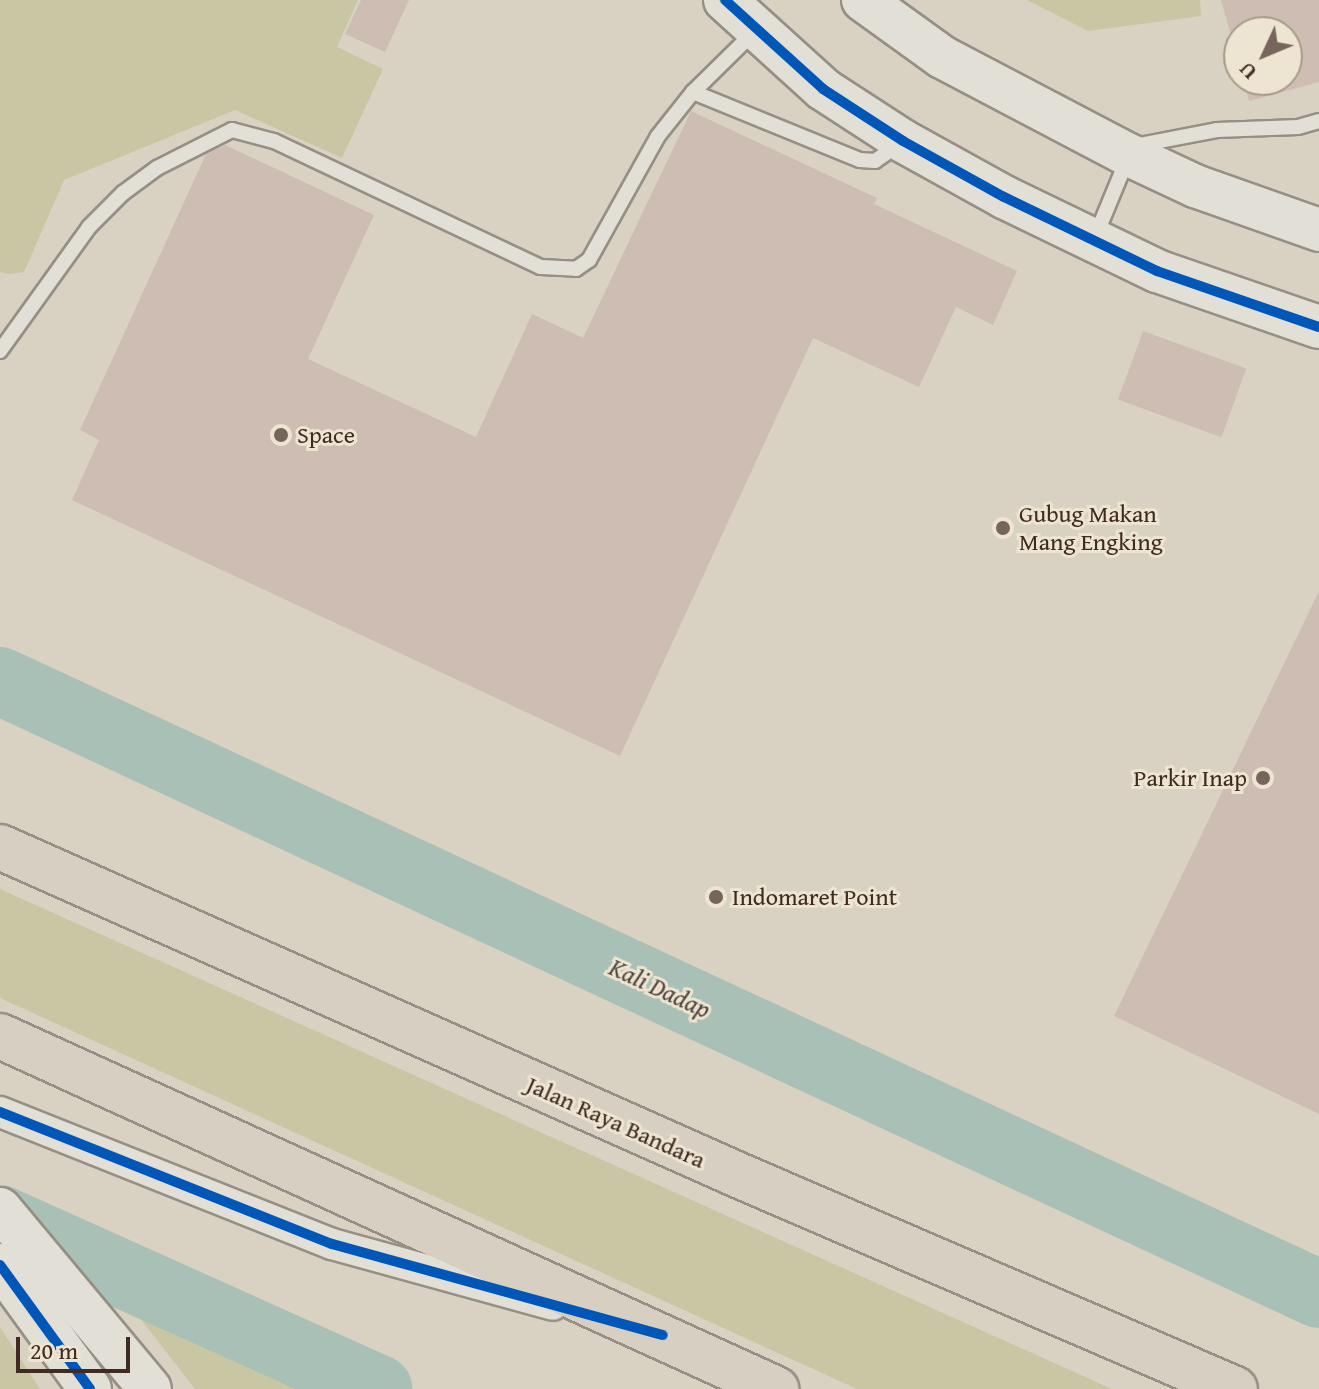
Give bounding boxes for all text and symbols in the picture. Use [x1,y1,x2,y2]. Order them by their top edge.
north arrow [1223,16,1303,96]
text: U [1231,55,1264,88]
place label: Space [297,421,355,449]
marker: Space [272,426,290,444]
place label: Gubug Makan Mang Engking [1019,500,1163,556]
marker: Gubug Makan Mang Engking [994,519,1012,537]
place label: Parkir Inap [1134,764,1247,792]
marker: Parkir Inap [1254,769,1272,787]
place label: Indomaret Point [732,883,897,911]
marker: Indomaret Point [707,888,725,906]
water label: Kali Dadap [604,951,716,1025]
street label: Jalan Raya Bandara [522,1070,710,1174]
scale bar [20,1321,134,1371]
text: 20 m [30,1333,78,1368]

